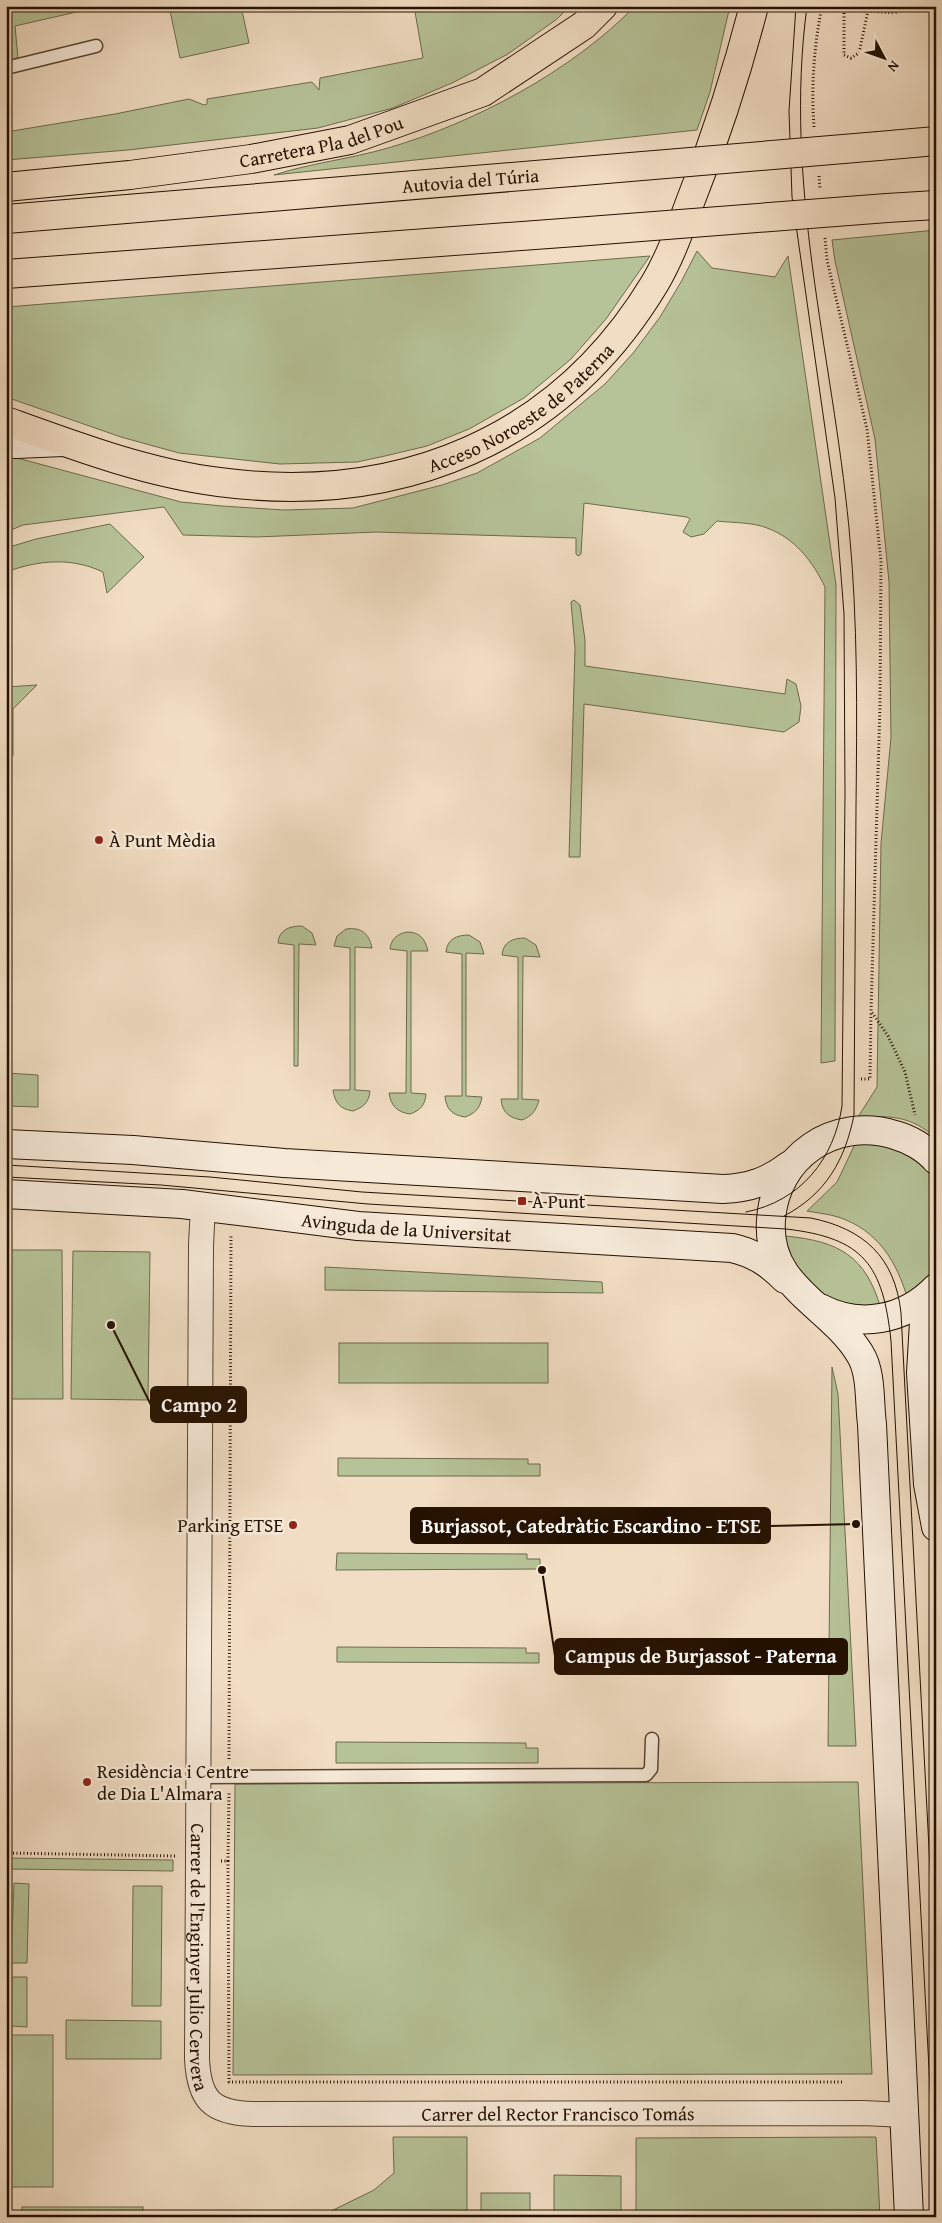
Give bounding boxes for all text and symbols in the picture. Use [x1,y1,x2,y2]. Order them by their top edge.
north arrow [860,32,910,82]
text: N [883,56,904,77]
street label: Carretera Pla del Pou [238,108,408,174]
street label: Autovia del Túria [401,161,540,200]
street label: Acceso Noroeste de Paterna [424,337,620,479]
place label: À Punt Mèdia [109,826,216,854]
marker: À Punt Mèdia [93,834,105,846]
place label: À Punt [532,1187,586,1215]
marker: À Punt [516,1195,528,1207]
street label: Avinguda de la Universitat [300,1205,512,1249]
callout: Campo 2 [151,1387,246,1422]
text: Campo 2 [161,1390,237,1419]
callout: Burjassot, Catedràtic Escardino - ETSE [411,1508,770,1543]
place label: Parking ETSE [178,1511,283,1539]
text: Burjassot, Catedràtic Escardino - ETSE [421,1511,761,1540]
marker: Parking ETSE [287,1519,299,1531]
callout: Campus de Burjassot - Paterna [555,1639,847,1674]
text: Campus de Burjassot - Paterna [565,1641,837,1670]
place label: Residència i Centre de Dia L'Almara [97,1757,249,1807]
marker: Residència i Centre de Dia L'Almara [81,1776,93,1788]
street label: Carrer de l'Enginyer Julio Cervera [183,1823,216,2095]
street label: Carrer del Rector Francisco Tomás [422,2099,695,2128]

